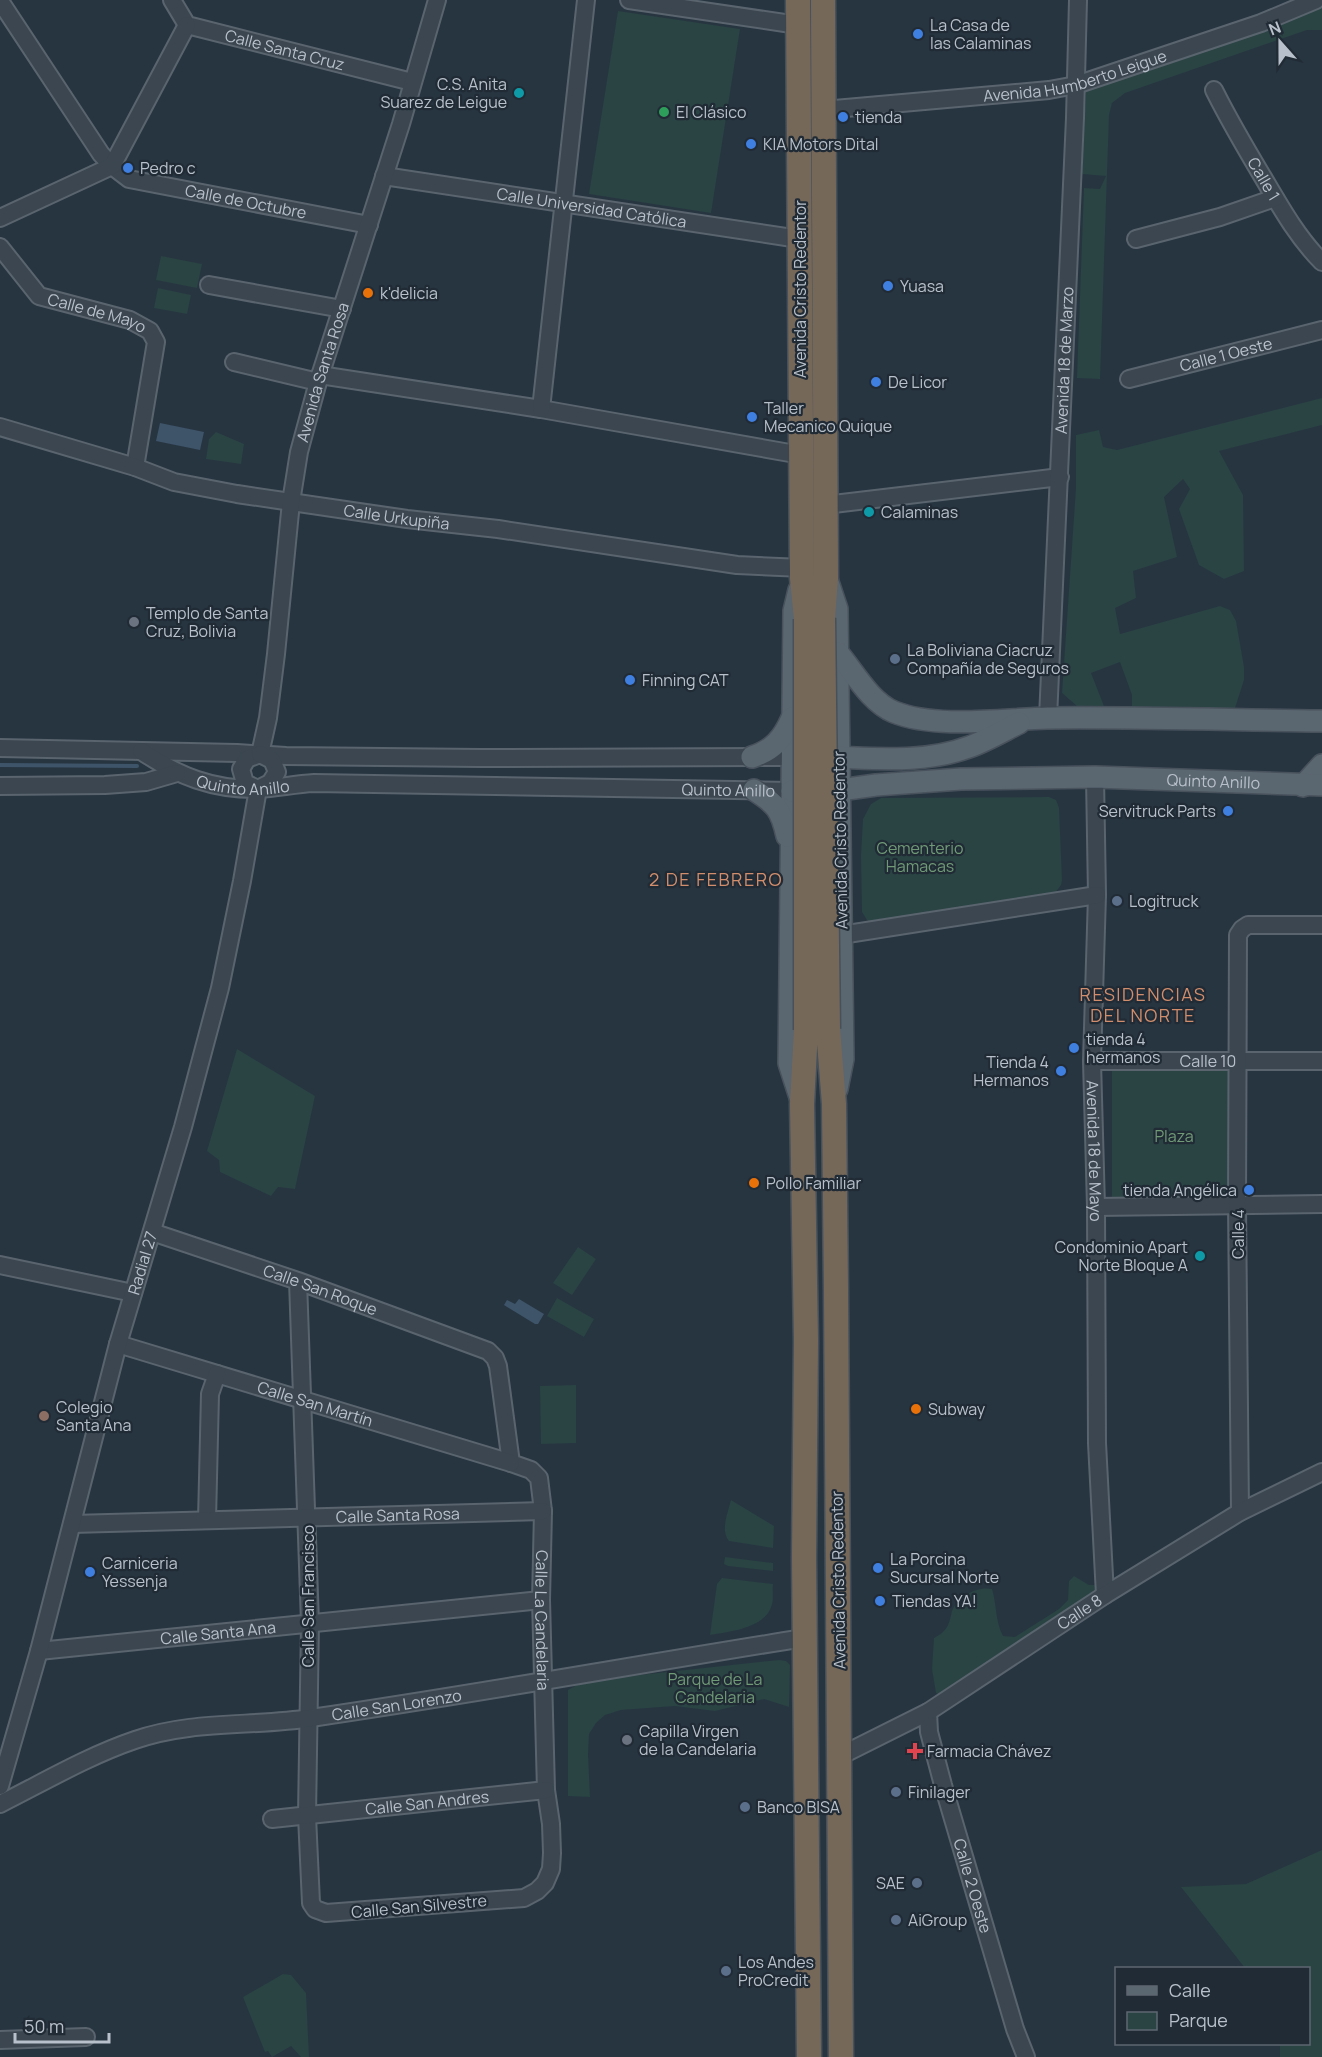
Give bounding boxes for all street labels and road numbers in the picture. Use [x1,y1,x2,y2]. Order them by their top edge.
street label: Calle Santa Cruz [223,24,347,75]
street label: Avenida Humberto Leigue [982,44,1169,107]
street label: Calle 1 [1242,153,1285,205]
street label: Calle de Octubre [183,179,308,224]
street label: Calle Universidad Católica [495,182,688,233]
street label: Avenida Cristo Redentor [789,200,811,378]
street label: Avenida 18 de Marzo [1050,286,1078,435]
street label: Calle de Mayo [45,288,150,338]
street label: Avenida Santa Rosa [291,299,354,444]
street label: Calle 1 Oeste [1177,332,1275,377]
street label: Calle Urkupiña [342,499,451,535]
street label: Avenida Cristo Redentor [827,751,853,929]
street label: Quinto Anillo [194,769,291,800]
street label: Quinto Anillo [1166,769,1260,794]
street label: Quinto Anillo [682,778,775,802]
street label: Calle 10 [1180,1050,1236,1072]
street label: Avenida 18 de Mayo [1082,1080,1107,1222]
street label: Calle 4 [1227,1209,1249,1259]
street label: Radial 27 [122,1229,162,1297]
street label: Calle San Roque [260,1259,381,1320]
street label: Calle San Martín [255,1376,376,1432]
street label: Avenida Cristo Redentor [825,1491,851,1669]
street label: Calle Santa Rosa [336,1502,460,1528]
street label: Calle San Francisco [297,1525,319,1667]
street label: Calle La Candelaria [530,1550,554,1691]
street label: Calle 8 [1053,1589,1106,1635]
street label: Calle Santa Ana [159,1616,277,1650]
street label: Calle San Lorenzo [330,1684,463,1726]
street label: Calle San Andres [364,1785,490,1820]
street label: Calle 2 Oeste [948,1836,997,1936]
street label: Calle San Silvestre [350,1889,488,1923]

